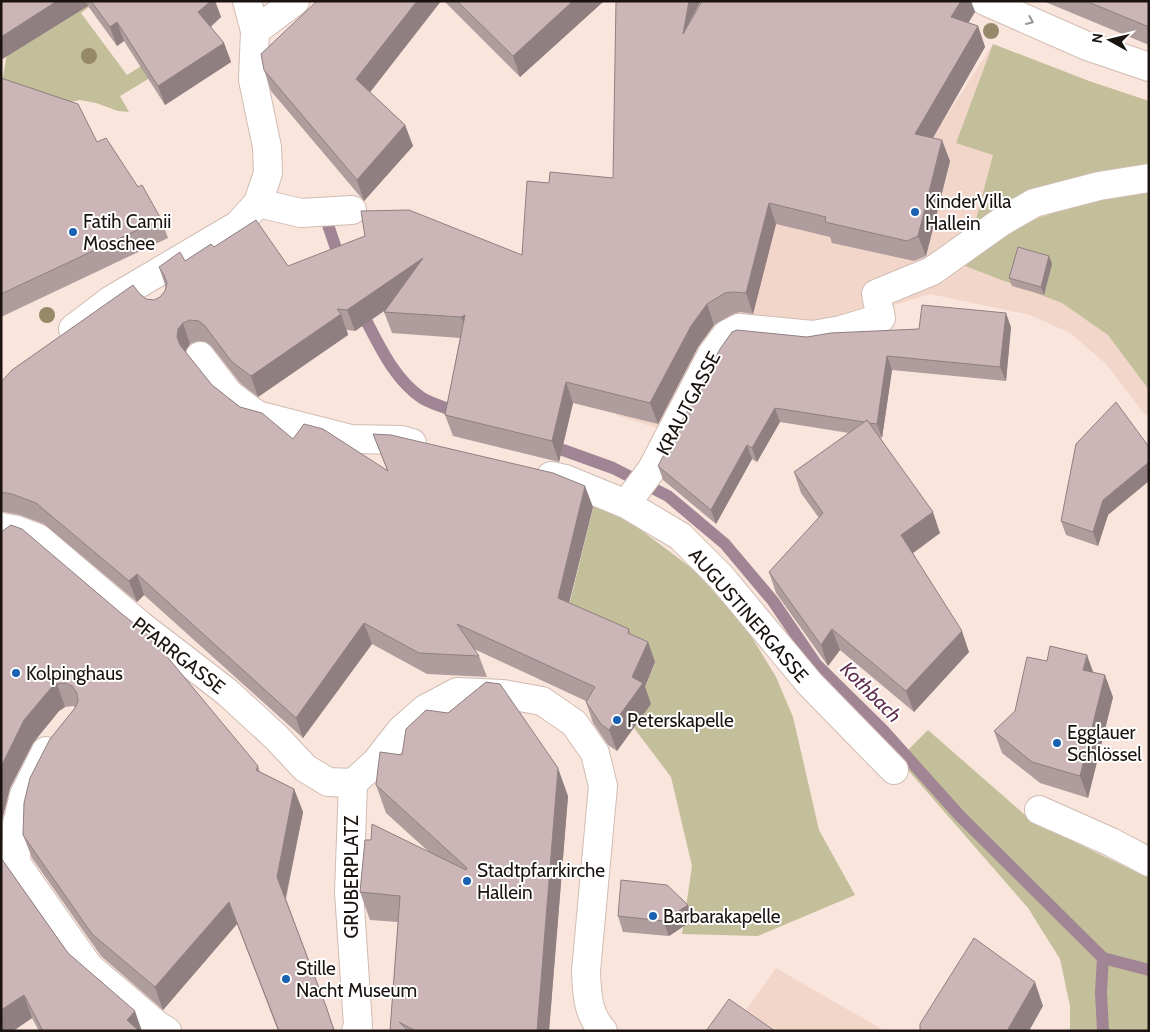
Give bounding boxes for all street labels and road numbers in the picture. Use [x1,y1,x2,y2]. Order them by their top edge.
street label: KRAUTGASSE [651,347,725,459]
street label: AUGUSTINERGASSE [684,544,813,687]
street label: PFARRGASSE [128,612,230,699]
street label: GRUBERPLATZ [340,815,363,938]

